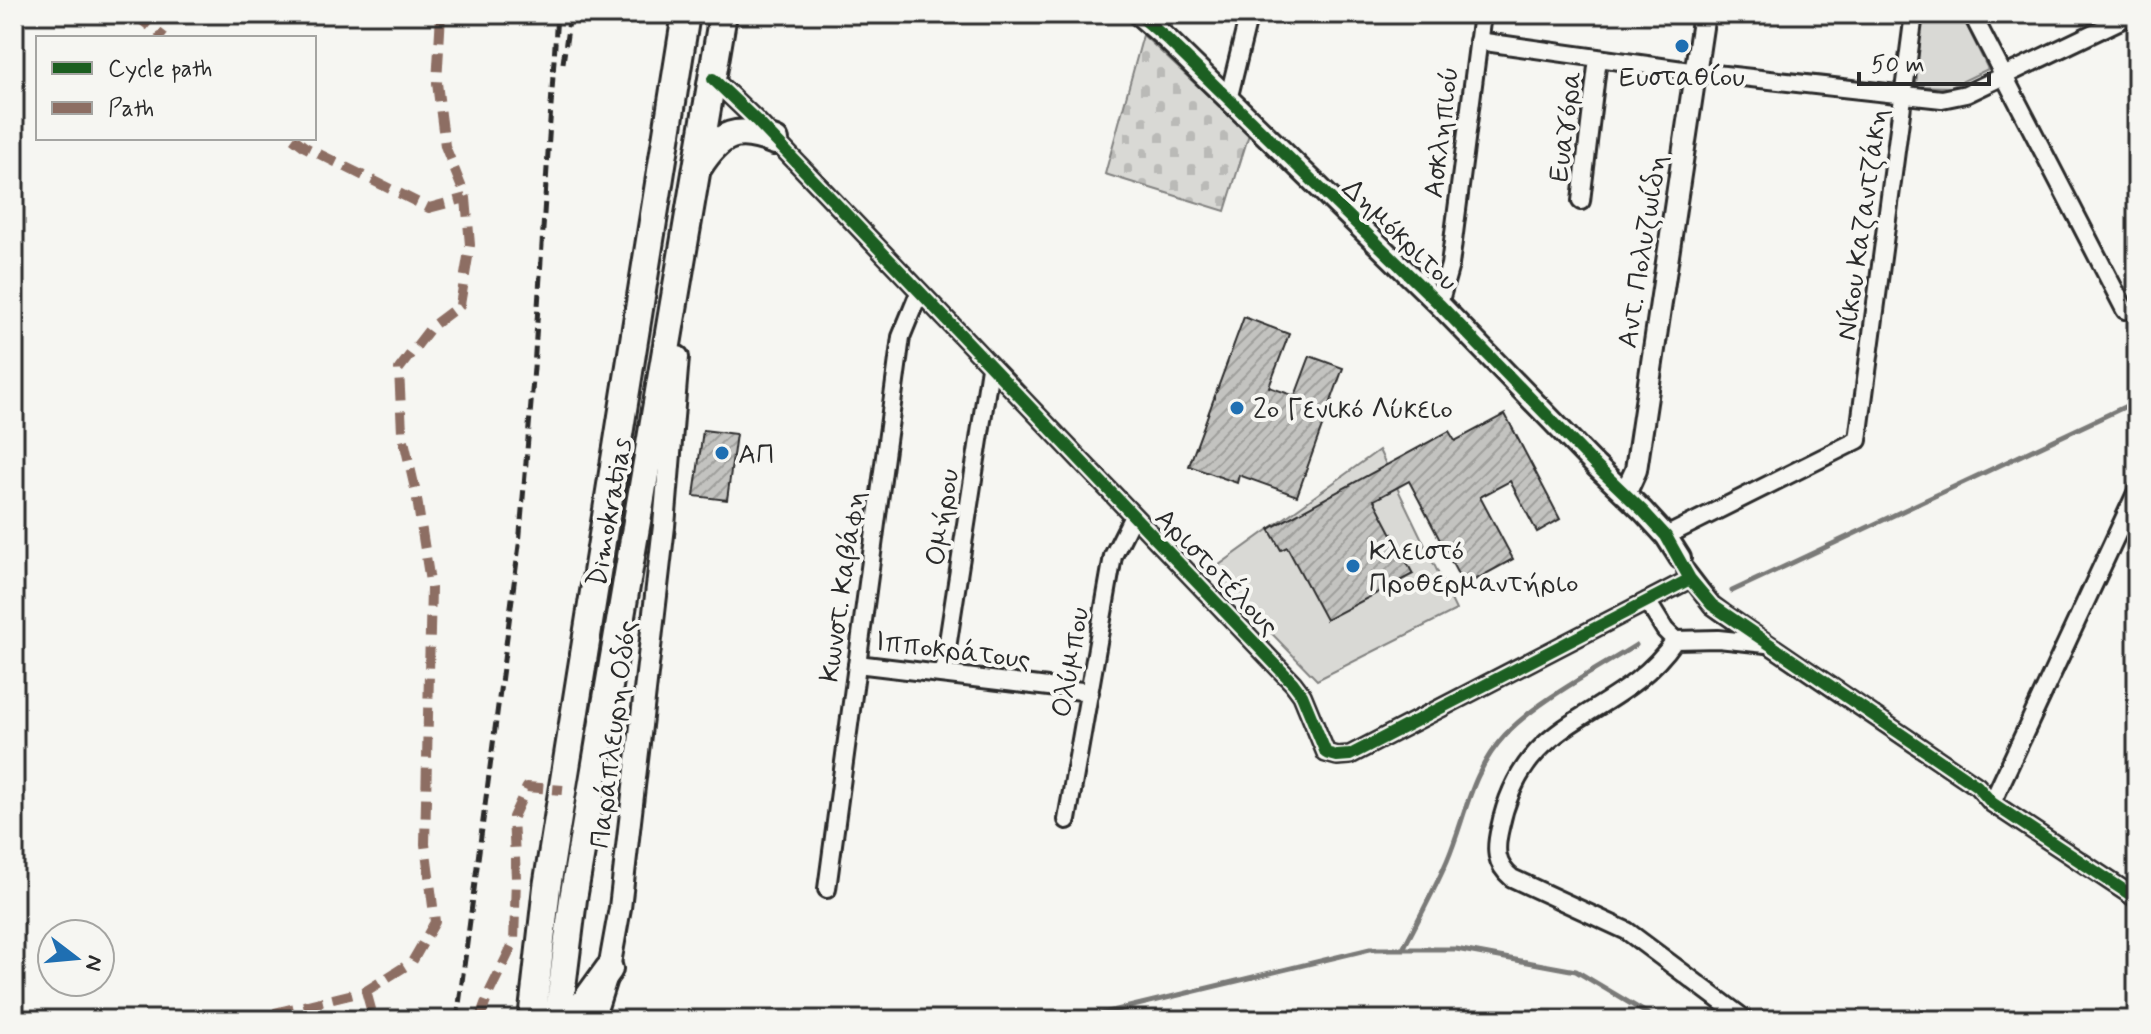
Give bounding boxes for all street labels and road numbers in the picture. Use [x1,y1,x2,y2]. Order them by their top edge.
street label: Ασκληπιού [1416,64,1469,200]
street label: Ευαγόρα [1541,69,1592,184]
street label: Νίκου Καζαντζάκη [1829,106,1898,343]
street label: Αντ. Πολυζωίδη [1610,152,1677,351]
street label: Δημόκριτου [1333,171,1465,300]
street label: Dimokratias [579,435,642,590]
street label: Ομήρου [918,466,969,569]
street label: Κωνστ. Καβάφη [812,488,875,684]
street label: Αριστοτέλους [1146,501,1287,645]
street label: Ολύμπου [1044,604,1099,721]
street label: Παράπλευρη Οδός [582,618,647,850]
street label: Ιπποκράτους [873,624,1033,679]

